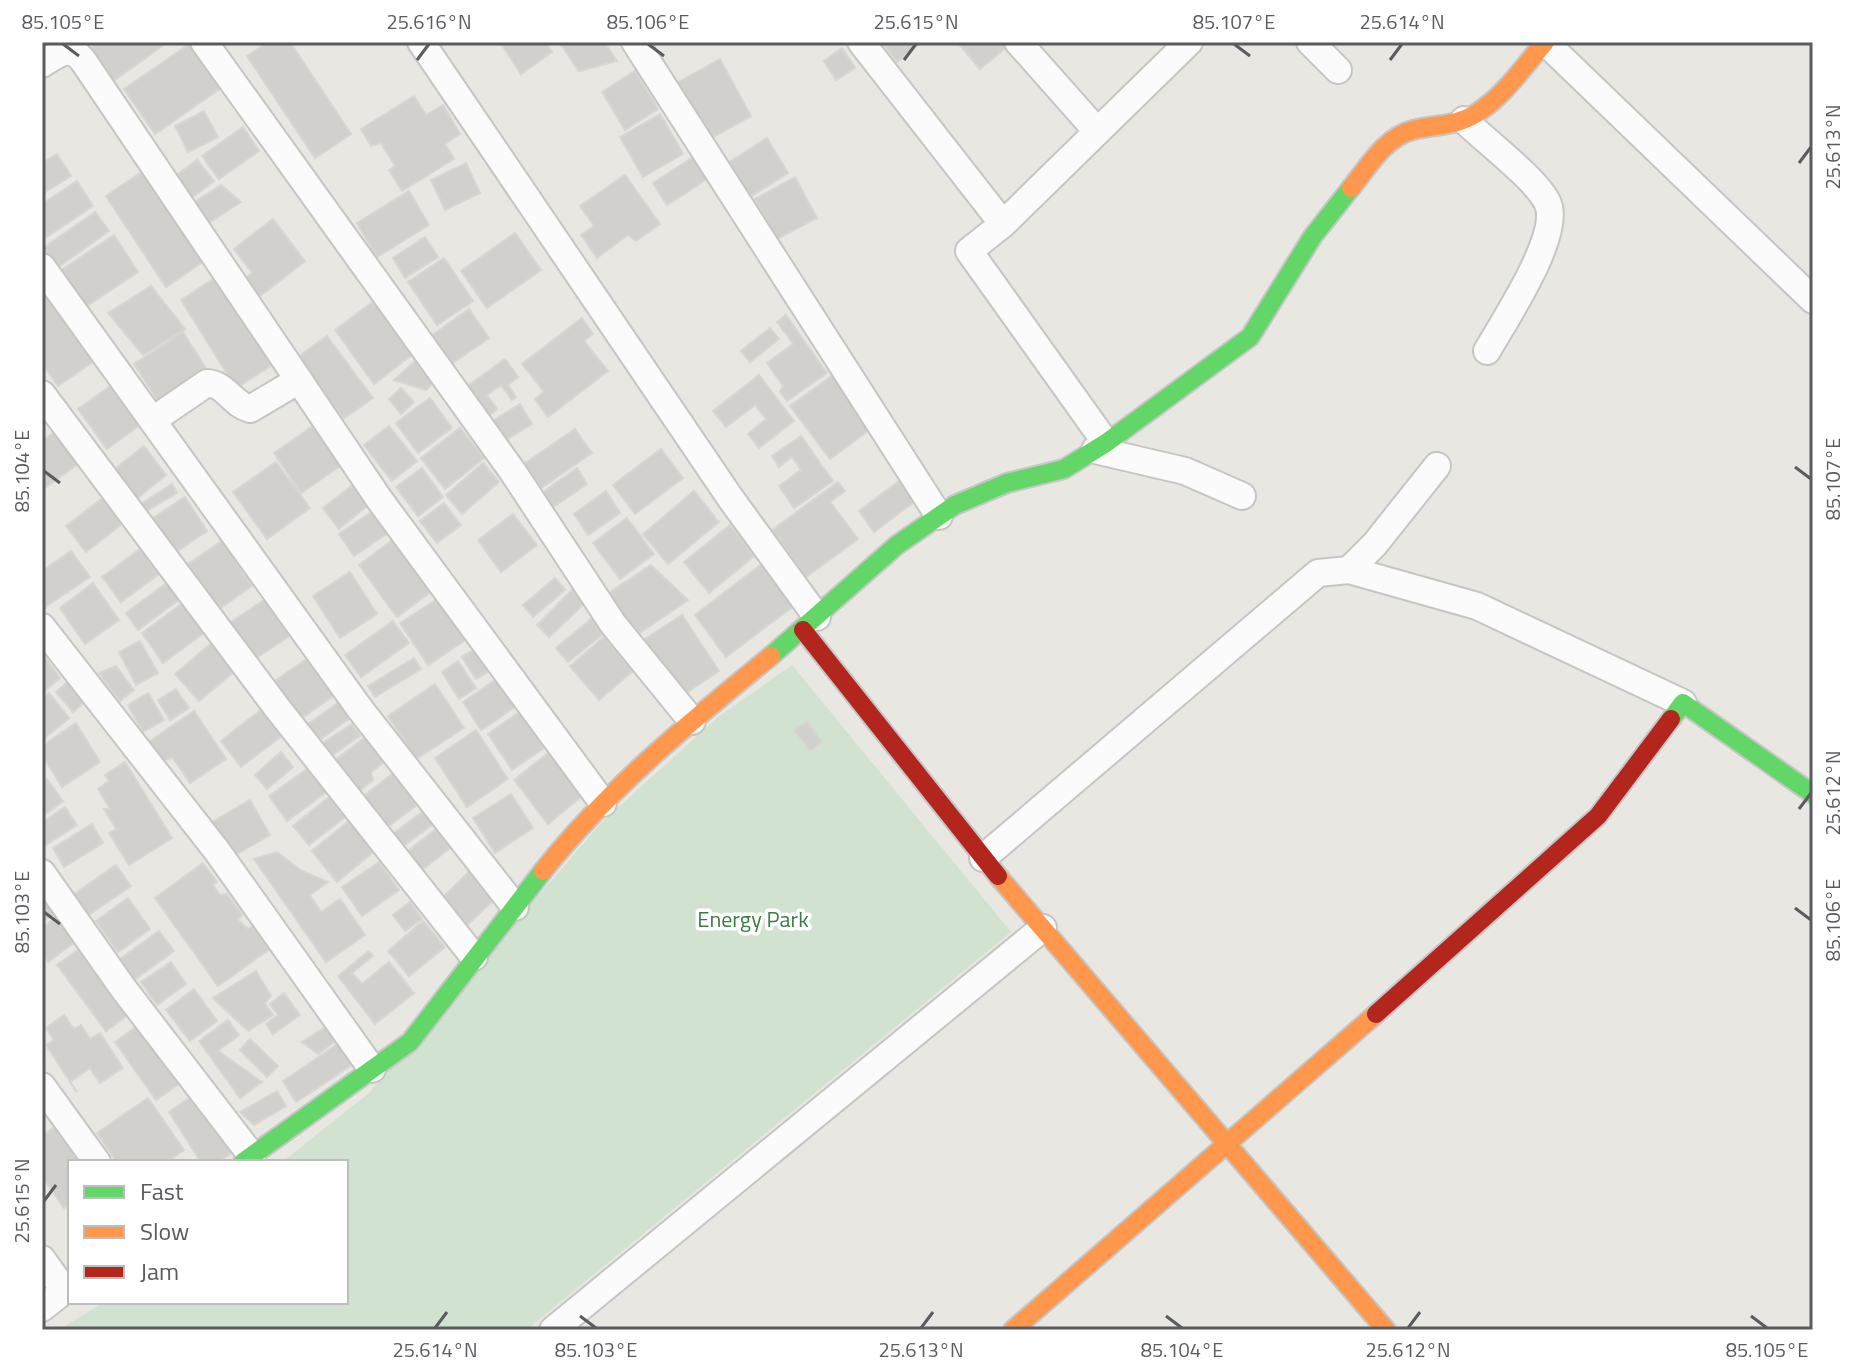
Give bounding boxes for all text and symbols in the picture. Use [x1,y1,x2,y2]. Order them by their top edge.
text: 85.105°E [22,6,104,37]
text: 25.616°N [386,6,472,37]
text: 85.106°E [607,6,689,37]
text: 25.615°N [873,6,959,37]
text: 85.107°E [1193,6,1275,37]
text: 25.614°N [1359,6,1445,37]
text: 25.613°N [1817,104,1848,190]
text: 85.104°E [6,430,37,512]
text: 85.107°E [1817,438,1848,520]
text: 25.612°N [1817,750,1848,836]
text: 85.103°E [6,871,37,953]
text: 85.106°E [1817,879,1848,961]
park label: Energy Park [697,902,809,936]
text: 25.615°N [6,1158,37,1244]
legend [68,1160,348,1304]
text: Fast [140,1173,184,1209]
text: Slow [140,1213,189,1249]
text: Jam [140,1253,179,1289]
text: 25.614°N [392,1334,478,1365]
text: 85.103°E [555,1334,637,1365]
text: 25.613°N [878,1334,964,1365]
text: 85.104°E [1141,1334,1223,1365]
text: 25.612°N [1365,1334,1451,1365]
text: 85.105°E [1726,1334,1808,1365]

